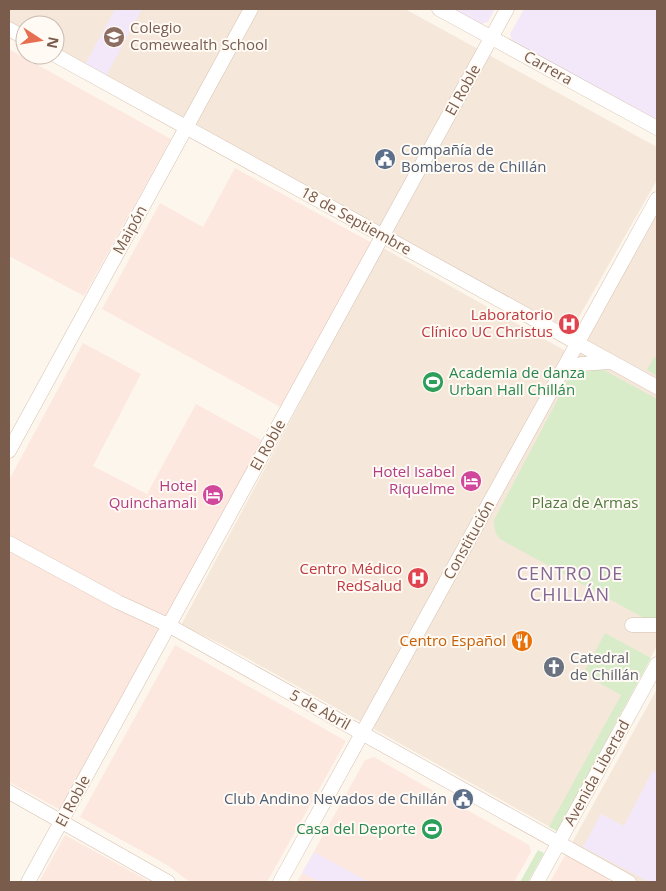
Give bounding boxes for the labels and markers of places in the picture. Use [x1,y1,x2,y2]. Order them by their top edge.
place label: Colegio Comewealth School [130,17,268,54]
school or university icon: Colegio Comewealth School [102,25,126,49]
place label: Compañía de Bomberos de Chillán [401,139,546,176]
public building icon: Compañía de Bomberos de Chillán [373,147,397,171]
place label: Laboratorio Clínico UC Christus [421,304,553,341]
hospital icon: Laboratorio Clínico UC Christus [557,312,581,336]
place label: Academia de danza Urban Hall Chillán [449,362,585,399]
sports icon: Academia de danza Urban Hall Chillán [421,370,445,394]
place label: Hotel Isabel Riquelme [372,461,455,498]
hotel icon: Hotel Isabel Riquelme [459,469,483,493]
place label: Hotel Quinchamali [109,475,197,512]
hotel icon: Hotel Quinchamali [201,483,225,507]
place label: Centro Médico RedSalud [299,558,402,595]
hospital icon: Centro Médico RedSalud [406,566,430,590]
restaurant icon: Centro Español [510,629,534,653]
place label: Centro Español [400,630,506,650]
place label: Catedral de Chillán [570,647,639,684]
church icon: Catedral de Chillán [542,655,566,679]
public building icon: Club Andino Nevados de Chillán [451,787,475,811]
place label: Club Andino Nevados de Chillán [224,788,447,808]
sports icon: Casa del Deporte [420,817,444,841]
place label: Casa del Deporte [296,818,416,838]

